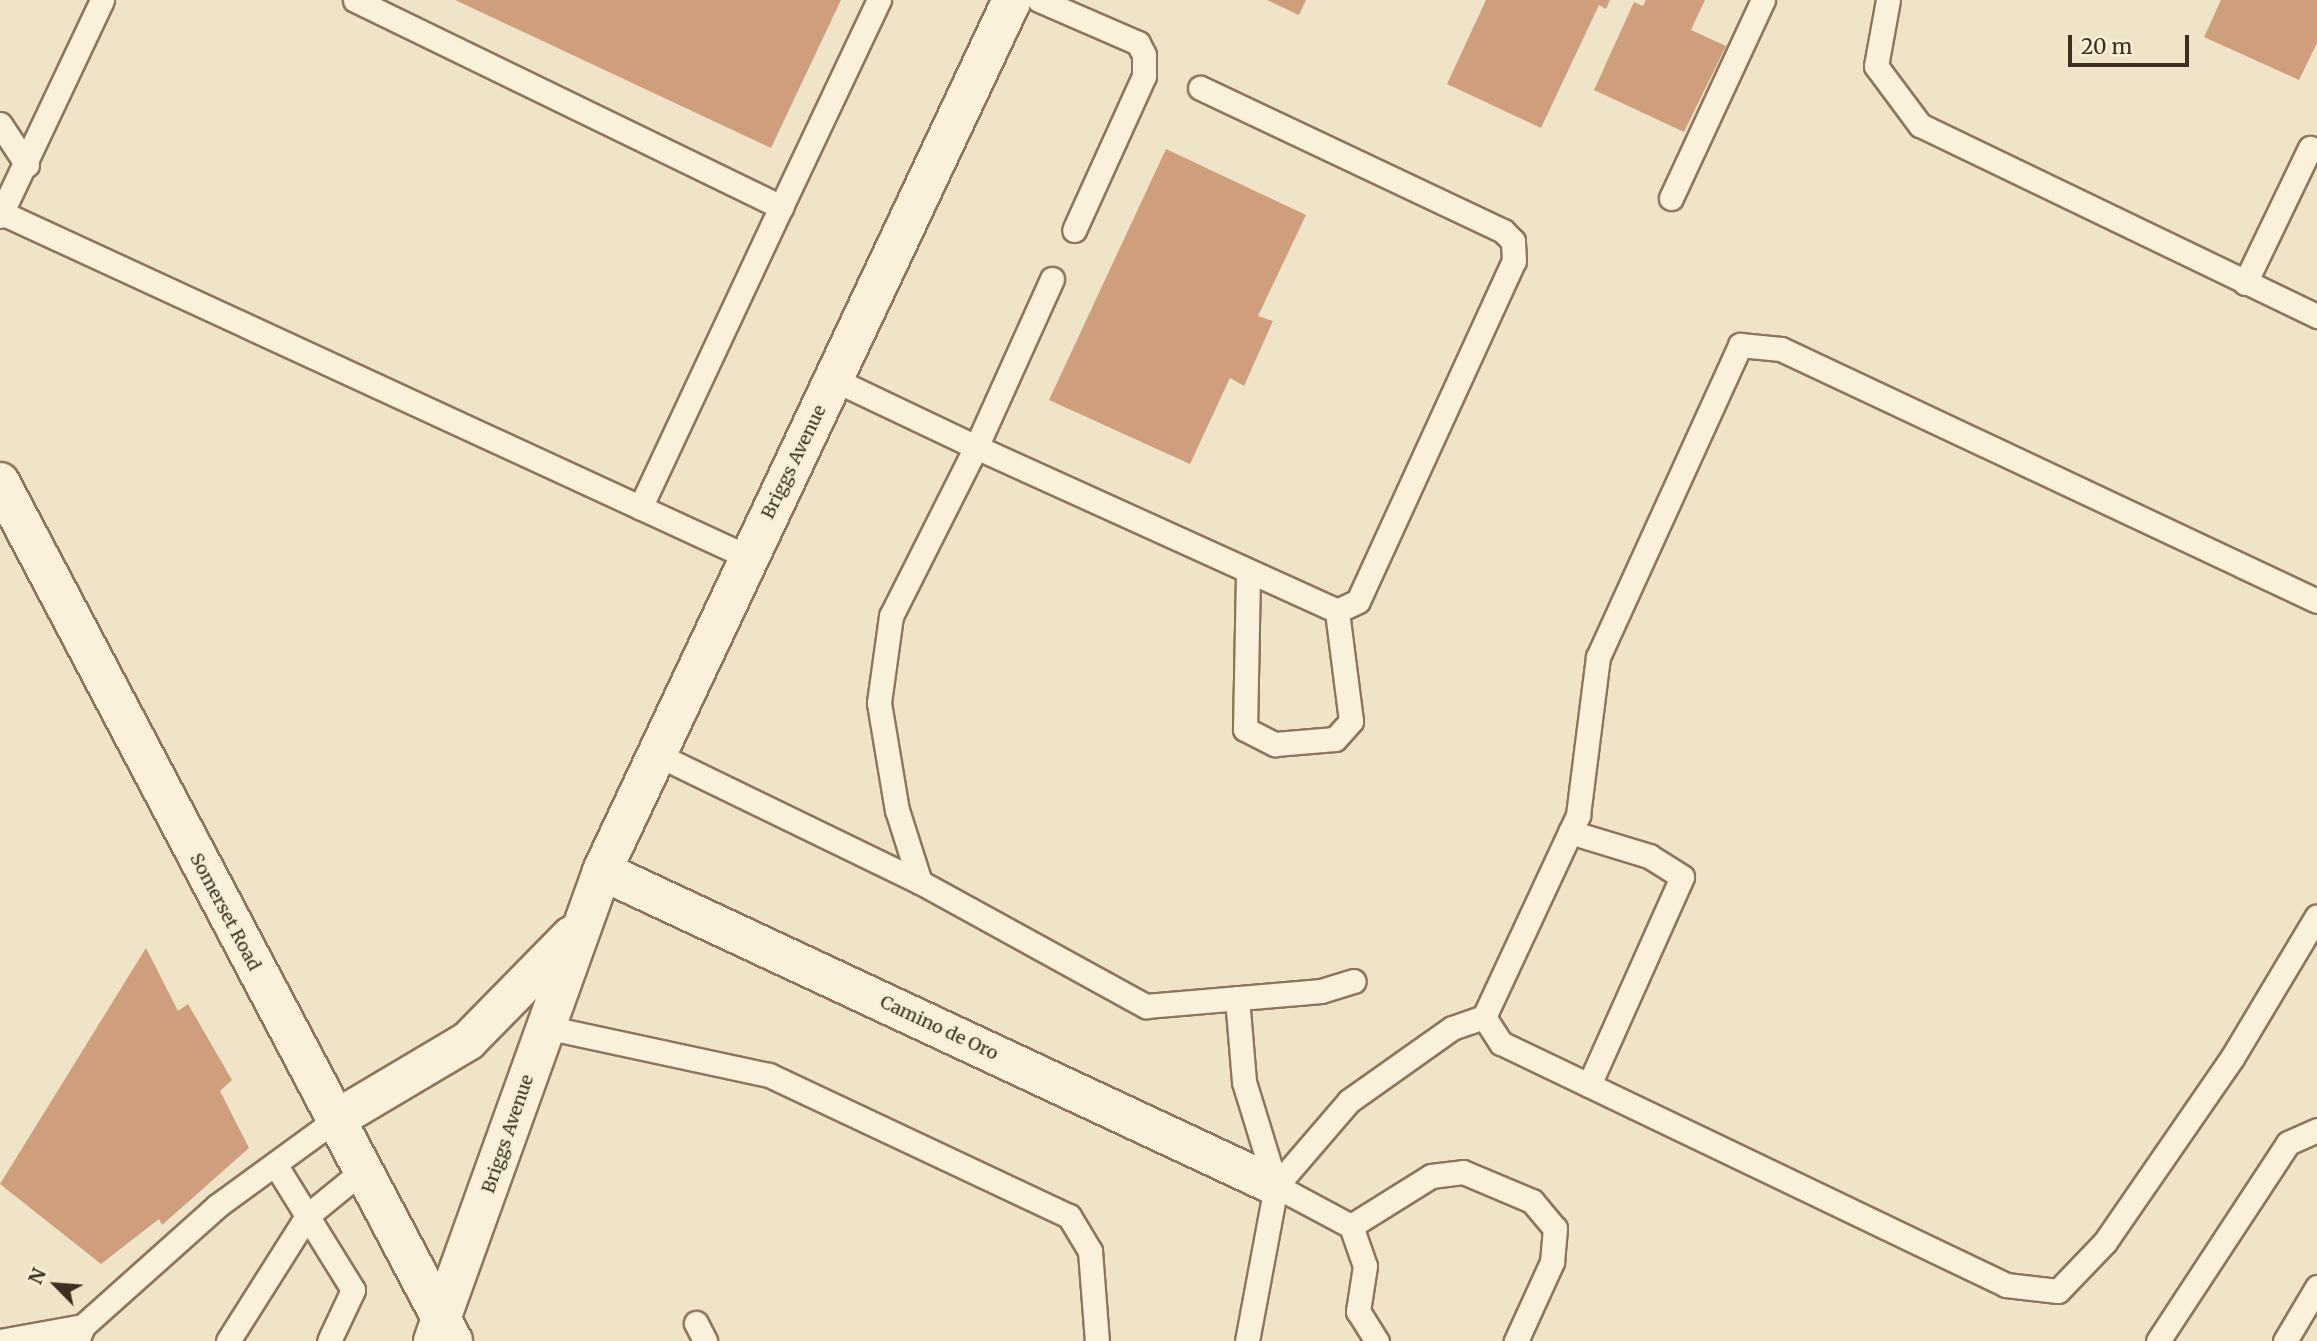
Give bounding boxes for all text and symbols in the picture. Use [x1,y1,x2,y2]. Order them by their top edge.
scale bar [2072,21,2193,65]
text: 20 m [2081,33,2132,60]
street label: Briggs Avenue [757,402,831,522]
street label: Somerset Road [185,850,265,974]
street label: Camino de Oro [877,991,1001,1065]
street label: Briggs Avenue [478,1072,538,1196]
north arrow [21,1250,91,1320]
text: N [23,1264,51,1288]

